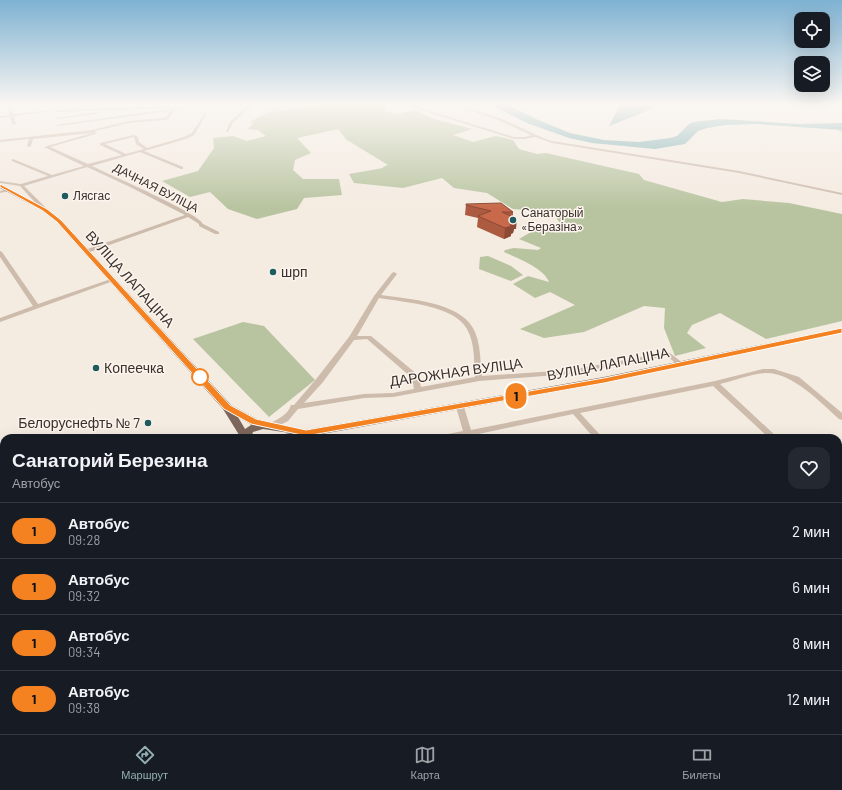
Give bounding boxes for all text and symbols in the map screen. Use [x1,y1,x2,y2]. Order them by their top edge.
map controls [794,12,830,92]
button: locate [794,12,830,48]
button: layers [794,56,830,92]
street label: ДАЧНАЯ ВУЛІЦА [111,160,201,216]
place label: Лясгас [73,188,110,202]
marker: Лясгас [60,191,70,201]
place label: Санаторый «Беразіна» [521,205,584,234]
marker: Санаторый «Беразіна» [508,215,518,225]
street label: ВУЛІЦА ЛАПАЦІНА [82,227,179,331]
place label: шрп [281,263,308,280]
marker: шрп [268,267,278,277]
street label: ВУЛІЦА ЛАПАЦІНА [545,343,671,384]
street label: ДАРОЖНАЯ ВУЛІЦА [389,354,524,389]
place label: Копеечка [104,359,164,376]
marker: Копеечка [91,363,101,373]
unlabelled marker [191,368,209,386]
line badge: 1 [503,383,529,409]
text: 1 [514,387,518,404]
place label: Белоруснефть № 7 [18,414,140,431]
marker: Белоруснефть № 7 [143,418,153,428]
button: heart [788,447,830,489]
text: Санаторий Березина [12,448,208,471]
text: Автобус [12,475,60,491]
text: Автобус [68,514,130,532]
text: 1 [32,522,36,539]
text: 2 мин [792,522,830,540]
text: 09:28 [68,532,100,548]
text: Автобус [68,570,130,588]
text: 1 [32,578,36,595]
text: 6 мин [792,578,830,596]
text: 09:32 [68,588,100,604]
text: Автобус [68,626,130,644]
text: 1 [32,634,36,651]
text: 8 мин [792,634,830,652]
text: 09:34 [68,644,100,660]
text: Автобус [68,682,130,700]
text: 1 [32,690,36,707]
text: 12 мин [787,690,830,708]
text: 09:38 [68,700,100,716]
tab: Маршрут [121,744,168,781]
tab: Карта [410,744,440,781]
tab: Билеты [682,744,721,781]

